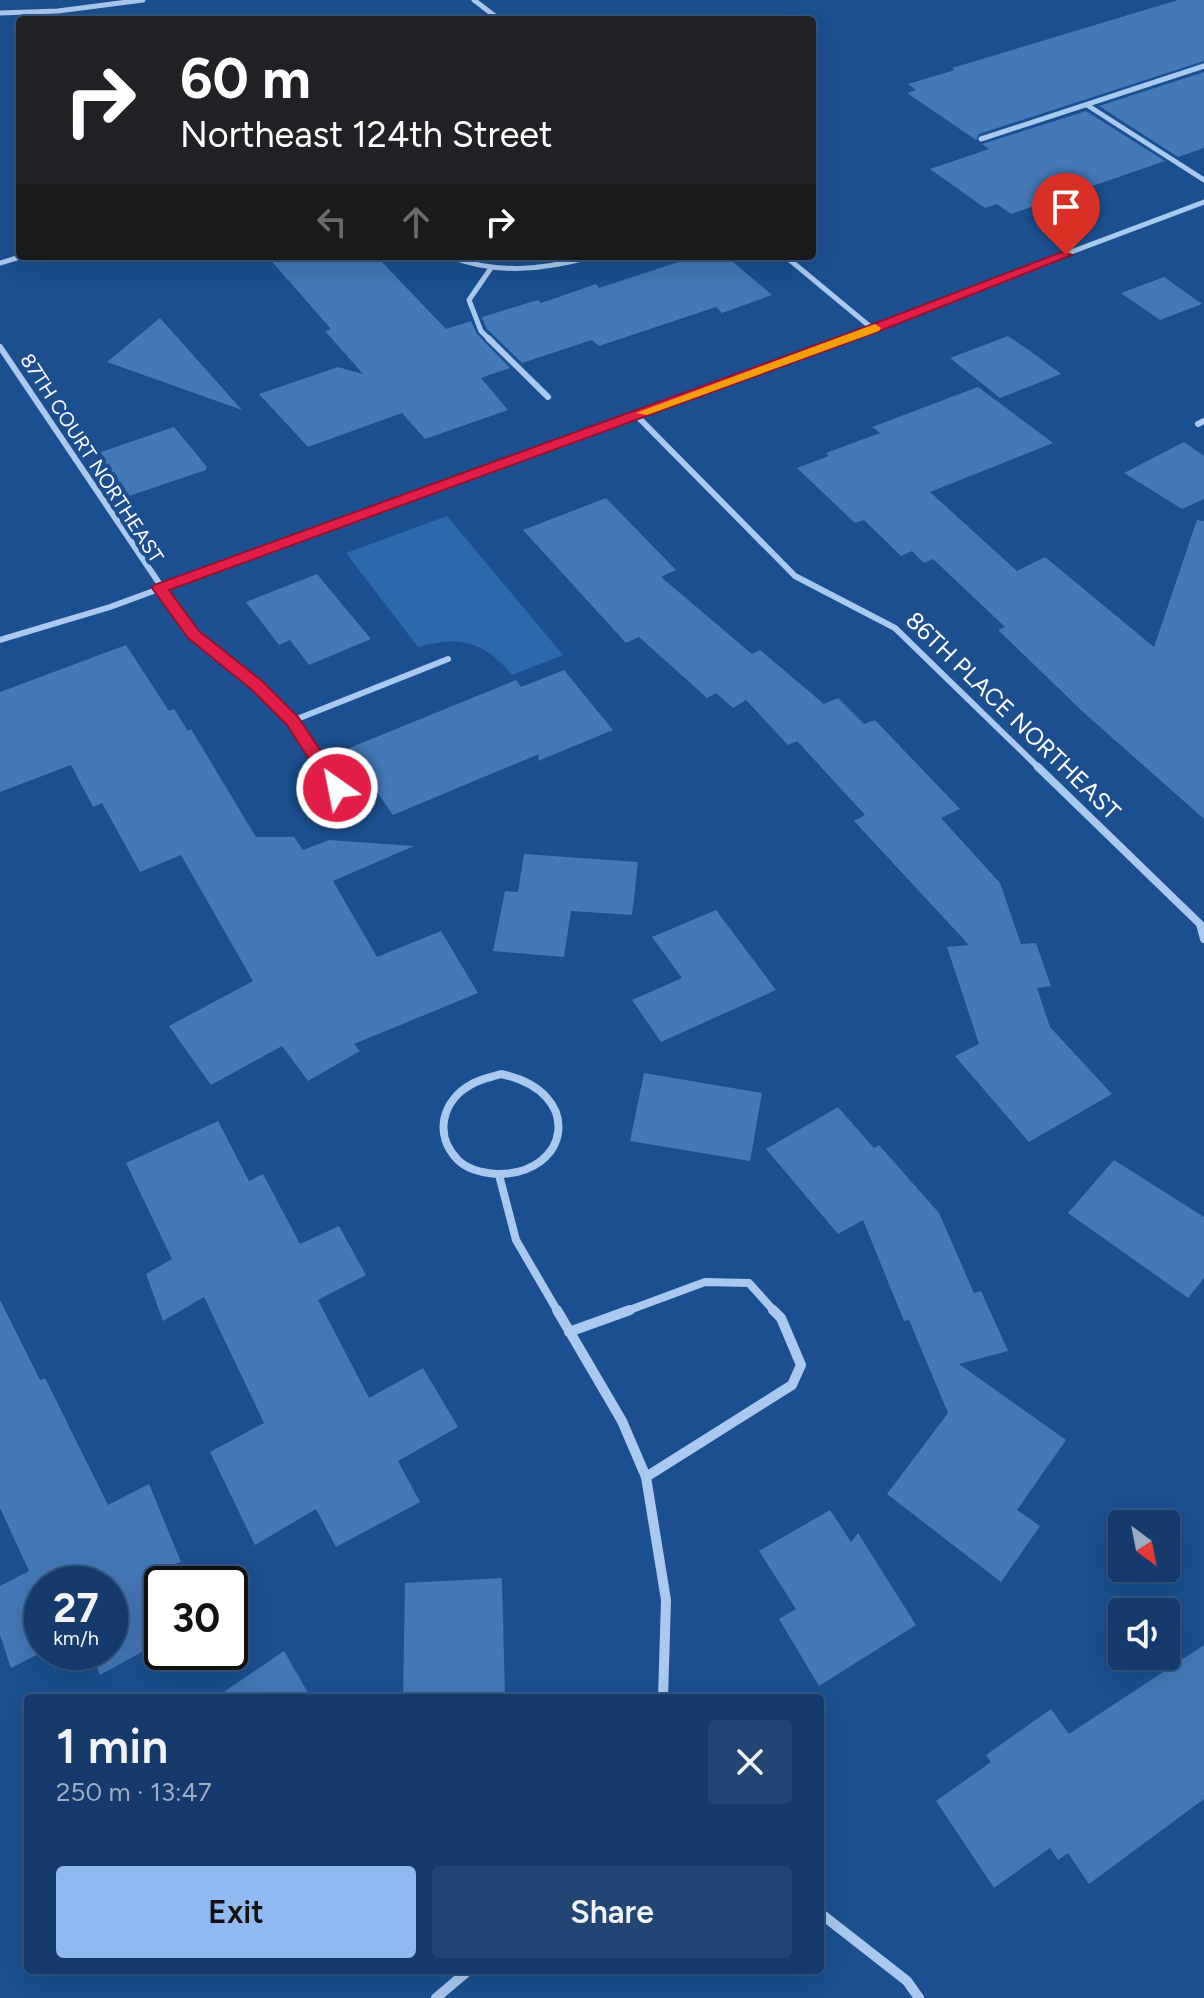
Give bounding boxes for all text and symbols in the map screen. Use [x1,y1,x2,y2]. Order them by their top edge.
text: 60 m [180,45,311,112]
icon: right [48,48,152,152]
text: Northeast 124th Street [180,113,553,156]
pin [1032,173,1100,255]
icon: arrive [1044,185,1088,229]
icon: left [310,200,354,244]
icon: ahead [394,200,438,244]
icon: right [478,200,522,244]
street label: 87TH COURT NORTHEAST [15,349,169,567]
street label: 86TH PLACE NORTHEAST [900,606,1127,826]
position arrow [295,746,379,830]
north arrow [1108,1510,1180,1582]
map controls [1108,1510,1180,1670]
speed limit sign: 30 [144,1566,248,1670]
text: 27 [53,1584,99,1632]
button: sound [1108,1598,1180,1670]
text: km/h [53,1626,99,1650]
text: 1 min [56,1717,168,1775]
button: close [708,1720,792,1804]
text: 250 m · 13:47 [56,1776,212,1808]
button: Exit [56,1866,416,1958]
button: Share [432,1866,792,1958]

